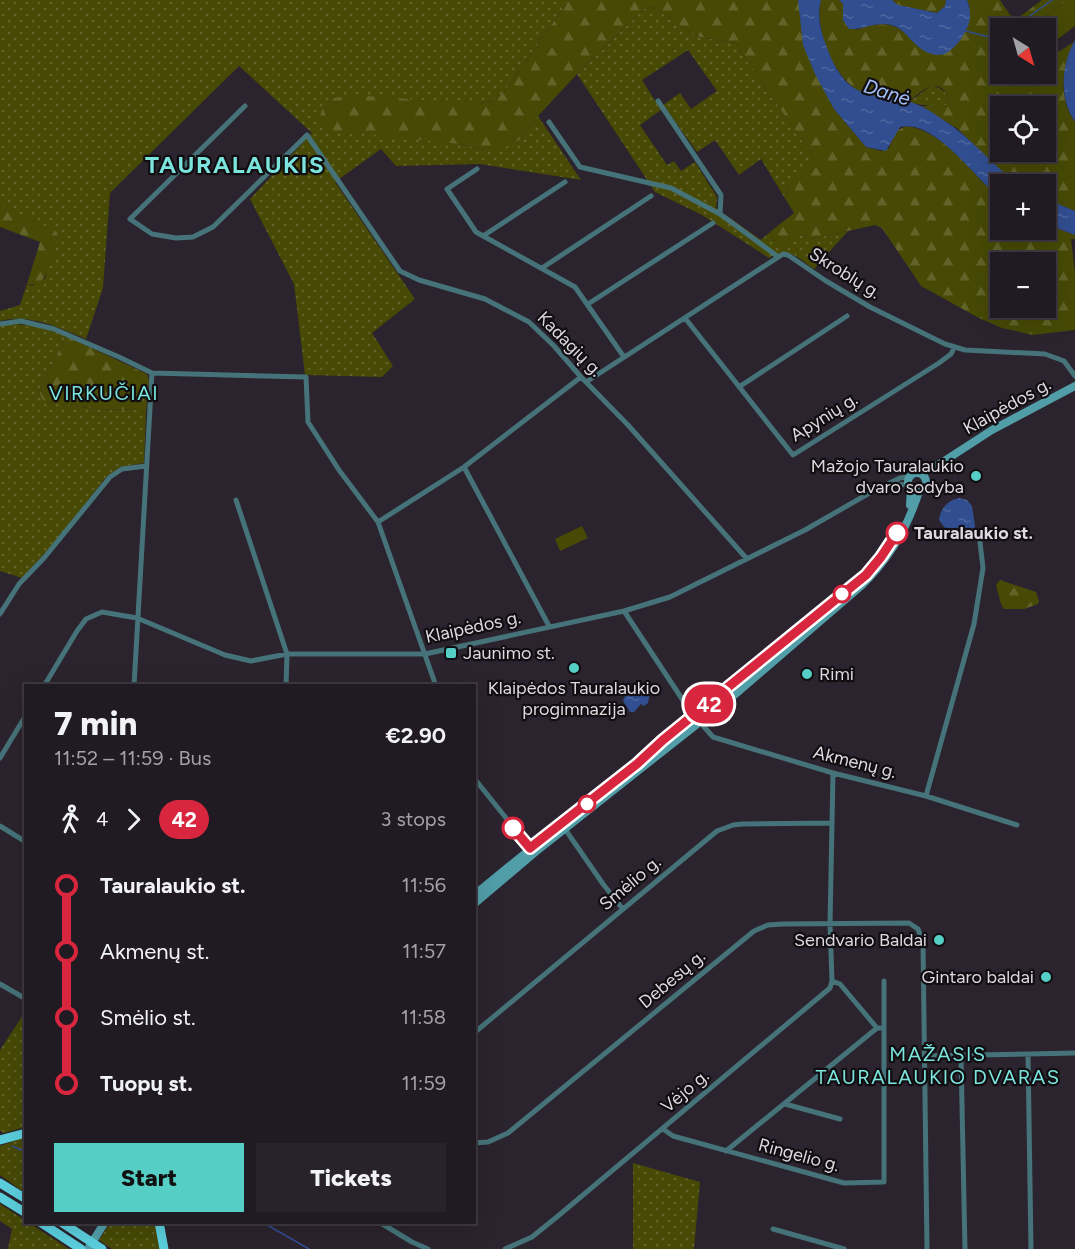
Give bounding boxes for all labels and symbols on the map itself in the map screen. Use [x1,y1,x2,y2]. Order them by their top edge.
north arrow [990,18,1056,84]
water label: Danė [861,74,913,110]
district label: TAURALAUKIS [145,150,325,179]
street label: Skroblų g. [805,243,885,303]
street label: Kadagių g. [533,307,607,381]
street label: Klaipėdos g. [959,373,1055,439]
district label: VIRKUČIAI [49,381,159,405]
street label: Apynių g. [786,388,862,446]
place label: Mažojo Tauralaukio dvaro sodyba [811,455,964,498]
marker: Mažojo Tauralaukio dvaro sodyba [969,469,983,483]
marker: Tauralaukio st. [886,522,908,544]
place label: Tauralaukio st. [914,522,1033,544]
unlabelled marker [833,585,851,603]
street label: Klaipėdos g. [423,606,523,648]
place label: Jaunimo st. [463,642,555,664]
marker: Jaunimo st. [444,646,458,660]
marker: Klaipėdos Tauralaukio progimnazija [567,661,581,675]
place label: Rimi [819,663,854,685]
marker: Rimi [800,667,814,681]
place label: Klaipėdos Tauralaukio progimnazija [488,677,660,720]
line badge: 42 [682,684,736,724]
street label: Akmenų g. [811,741,899,783]
unlabelled marker [578,795,596,813]
unlabelled marker [502,817,524,839]
street label: Smėlio g. [595,851,665,915]
place label: Sendvario Baldai [794,929,927,951]
marker: Sendvario Baldai [932,933,946,947]
street label: Debesų g. [634,945,710,1013]
place label: Gintaro baldai [922,966,1034,988]
marker: Gintaro baldai [1039,970,1053,984]
district label: MAŽASIS TAURALAUKIO DVARAS [815,1042,1061,1089]
street label: Vėjo g. [657,1065,713,1117]
street label: Ringelio g. [756,1134,842,1176]

